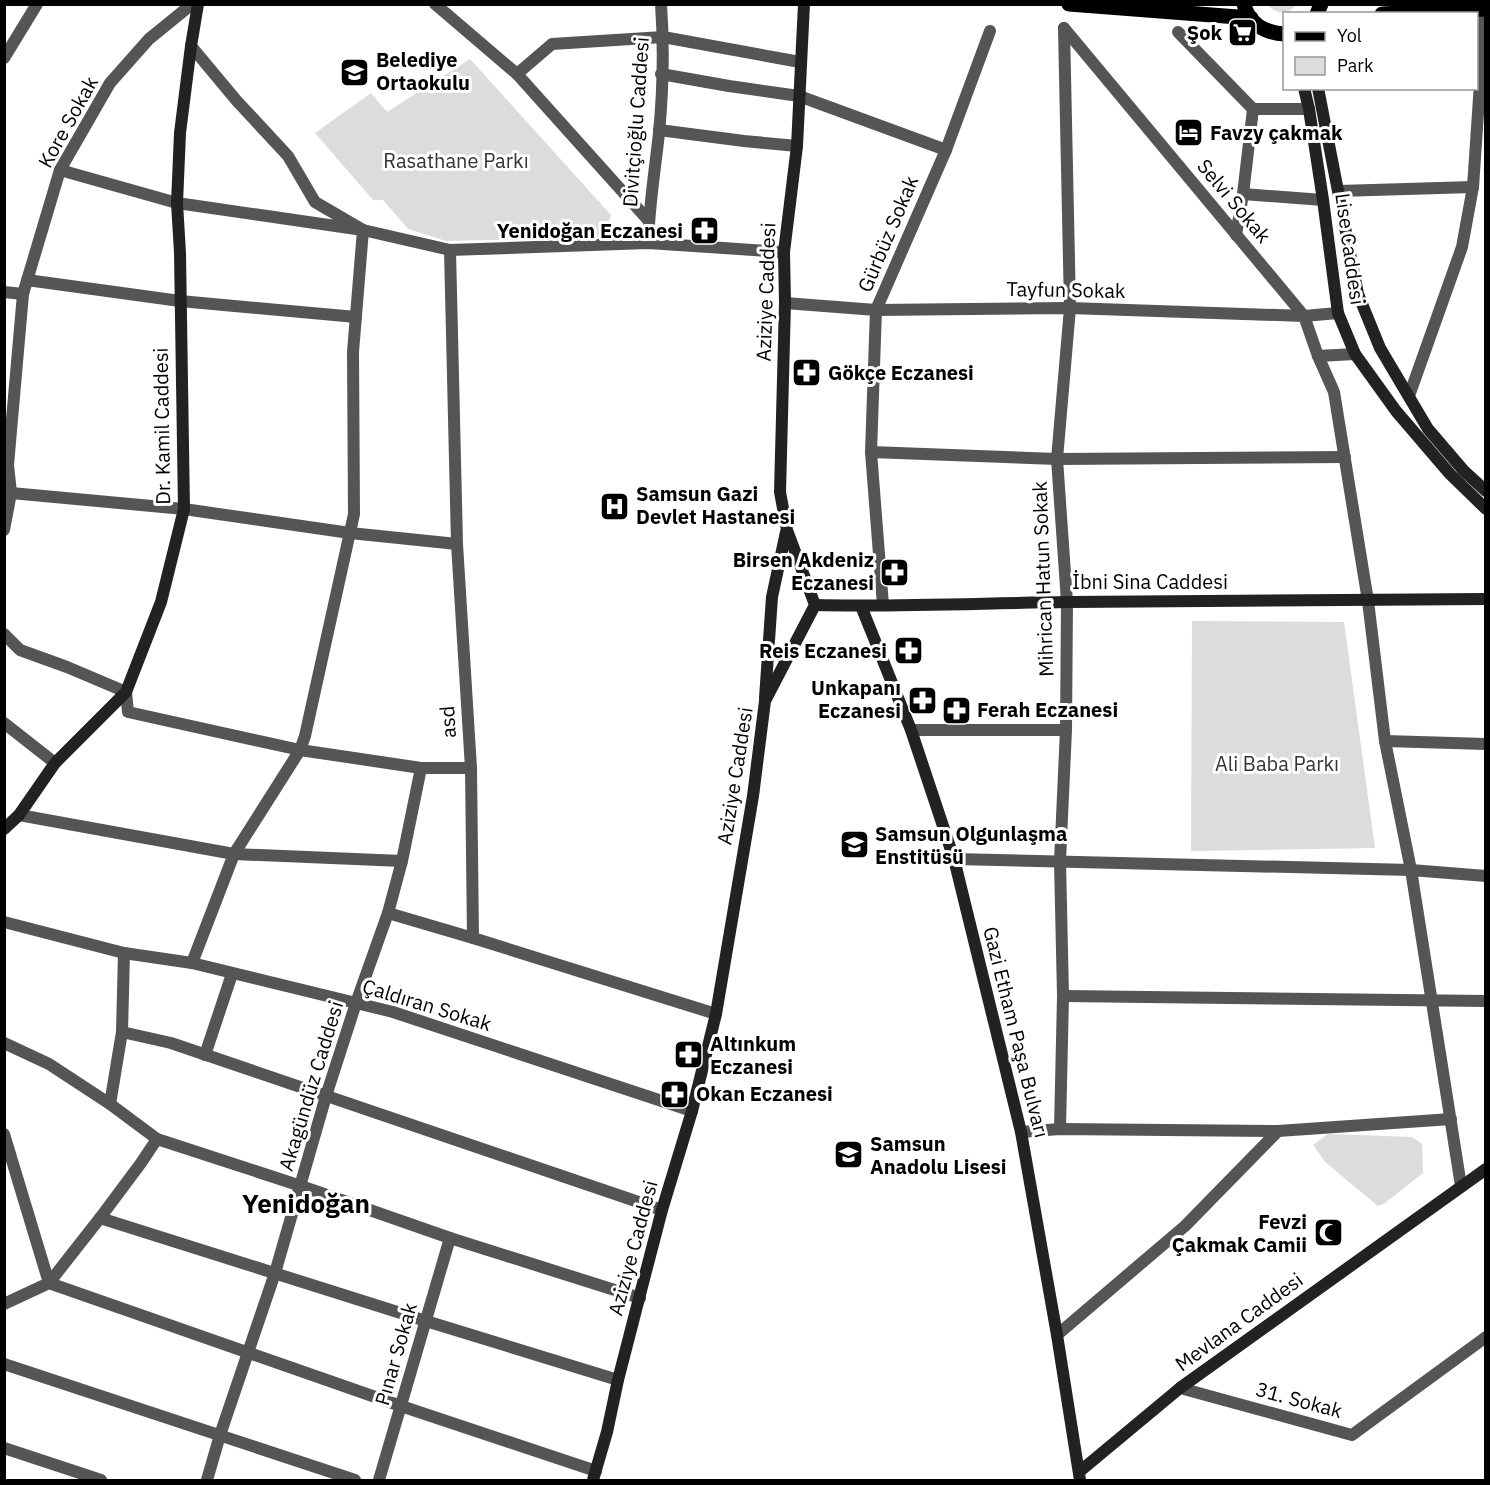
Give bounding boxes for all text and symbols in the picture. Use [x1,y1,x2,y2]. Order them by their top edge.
legend [1283,12,1478,90]
supermarket icon: Şok [1227,17,1259,49]
place label: Şok [1187,19,1222,46]
text: Yol [1337,24,1362,47]
street label: Divitçioğlu Caddesi [616,36,655,208]
place label: Belediye Ortaokulu [376,46,470,96]
text: Park [1337,54,1374,77]
school or university icon: Belediye Ortaokulu [339,56,371,88]
street label: Kore Sokak [31,71,104,172]
hotel icon: Favzy çakmak [1173,117,1205,149]
place label: Favzy çakmak [1210,119,1343,146]
park label: Rasathane Parkı [383,147,529,174]
street label: Selvi Sokak [1191,153,1278,249]
street label: Gürbüz Sokak [851,171,924,296]
street label: Lise Caddesi [1329,191,1372,307]
pharmacy icon: Yenidoğan Eczanesi [688,215,720,247]
place label: Yenidoğan Eczanesi [497,217,683,244]
street label: Aziziye Caddesi [750,222,781,362]
street label: Tayfun Sokak [1006,275,1126,304]
street label: Dr. Kamil Caddesi [147,347,176,505]
pharmacy icon: Gökçe Eczanesi [791,357,823,389]
place label: Gökçe Eczanesi [828,359,974,386]
place label: Samsun Gazi Devlet Hastanesi [636,480,795,530]
street label: Mihrican Hatun Sokak [1026,480,1059,677]
hospital icon: Samsun Gazi Devlet Hastanesi [599,490,631,522]
place label: Birsen Akdeniz Eczanesi [733,546,874,596]
pharmacy icon: Birsen Akdeniz Eczanesi [879,556,911,588]
street label: İbni Sina Caddesi [1072,568,1228,595]
pharmacy icon: Reis Eczanesi [892,635,924,667]
place label: Reis Eczanesi [759,637,887,664]
place label: Unkapanı Eczanesi [811,674,901,724]
pharmacy icon: Unkapanı Eczanesi [906,684,938,716]
pharmacy icon: Ferah Eczanesi [940,694,972,726]
place label: Ferah Eczanesi [977,696,1118,723]
street label: asd [433,705,462,739]
street label: Aziziye Caddesi [710,705,759,847]
park label: Ali Baba Parkı [1215,750,1339,777]
place label: Samsun Olgunlaşma Enstitüsü [875,820,1067,870]
school or university icon: Samsun Olgunlaşma Enstitüsü [838,829,870,861]
street label: Gazi Etham Paşa Bulvarı [977,924,1056,1140]
street label: Çaldıran Sokak [359,972,495,1037]
street label: Akagündüz Caddesi [272,998,349,1174]
place label: Altınkum Eczanesi [710,1030,796,1080]
pharmacy icon: Altınkum Eczanesi [673,1039,705,1071]
pharmacy icon: Okan Eczanesi [659,1078,691,1110]
place label: Okan Eczanesi [696,1080,833,1107]
place label: Samsun Anadolu Lisesi [870,1130,1007,1180]
school or university icon: Samsun Anadolu Lisesi [833,1139,865,1171]
street label: Aziziye Caddesi [601,1177,664,1319]
district label: Yenidoğan [242,1186,370,1220]
place label: Fevzi Çakmak Camii [1172,1208,1307,1258]
mosque icon: Fevzi Çakmak Camii [1312,1217,1344,1249]
street label: Mevlana Caddesi [1169,1266,1308,1377]
street label: Pınar Sokak [368,1299,423,1408]
street label: 31. Sokak [1253,1375,1346,1424]

